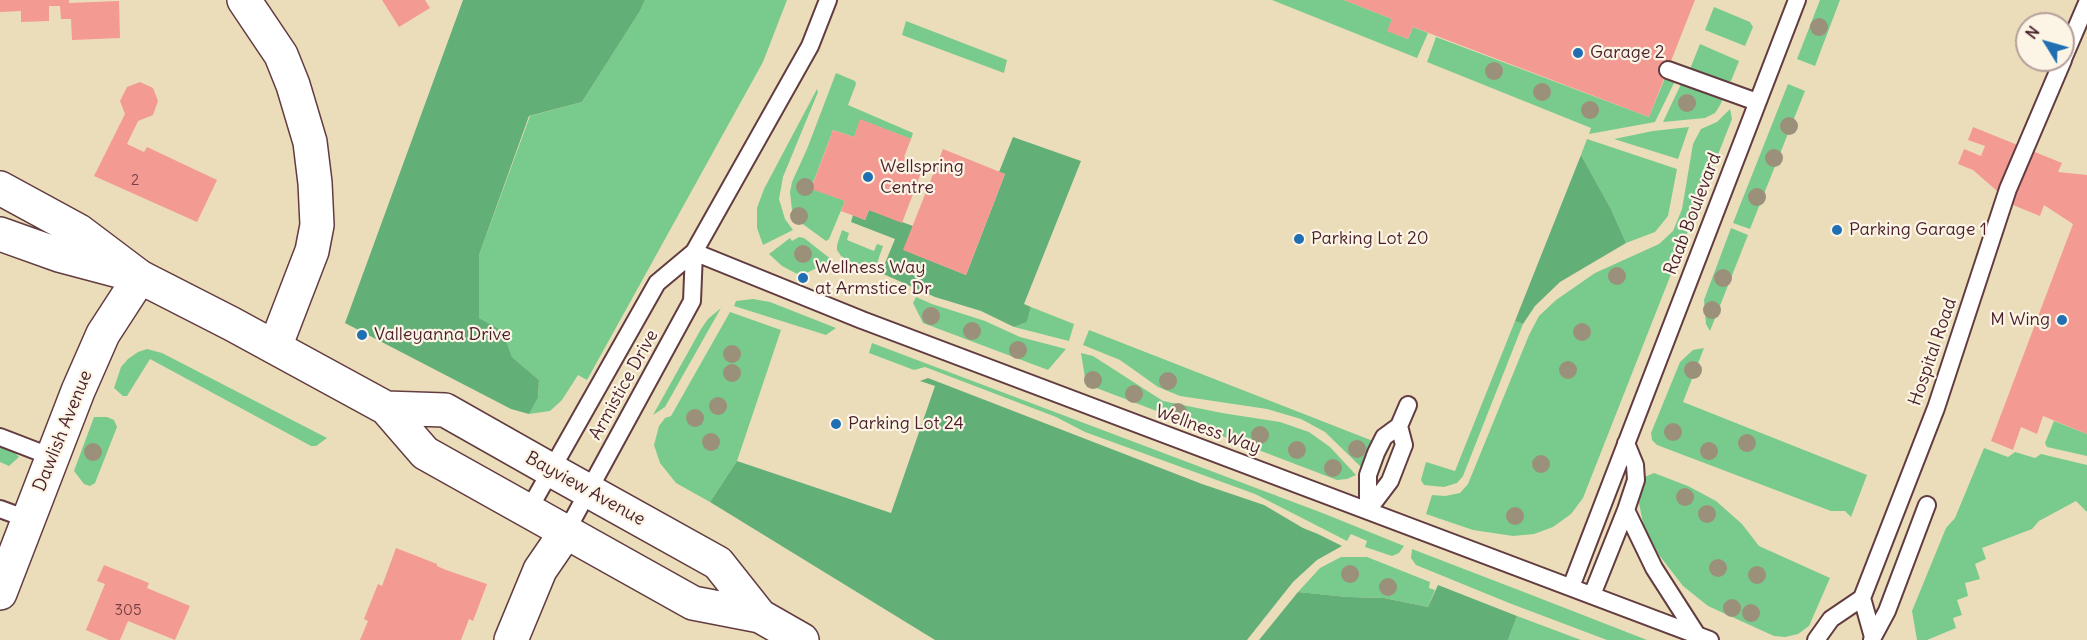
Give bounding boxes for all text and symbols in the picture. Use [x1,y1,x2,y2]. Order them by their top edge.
north arrow [2015,12,2075,72]
text: N [2021,22,2044,43]
place label: Garage 2 [1590,42,1665,64]
marker: Garage 2 [1571,46,1585,60]
street label: Raab Boulevard [1660,150,1726,278]
place label: Wellspring Centre [880,156,964,198]
marker: Wellspring Centre [861,170,875,184]
house number: 2 [131,172,139,190]
place label: Parking Garage 1 [1849,219,1987,241]
marker: Parking Garage 1 [1830,223,1844,237]
place label: Parking Lot 20 [1311,228,1429,250]
marker: Parking Lot 20 [1292,232,1306,246]
place label: Wellness Way at Armstice Dr [815,257,932,300]
marker: Wellness Way at Armstice Dr [796,271,810,285]
street label: Hospital Road [1904,295,1962,409]
place label: M Wing [1990,309,2050,331]
marker: M Wing [2055,313,2069,327]
place label: Valleyanna Drive [374,324,511,346]
street label: Armistice Drive [585,326,663,444]
marker: Valleyanna Drive [355,328,369,342]
street label: Dawlish Avenue [29,367,97,495]
street label: Wellness Way [1152,401,1264,459]
place label: Parking Lot 24 [848,413,964,435]
marker: Parking Lot 24 [829,417,843,431]
street label: Bayview Avenue [521,447,649,531]
house number: 305 [114,602,142,620]

